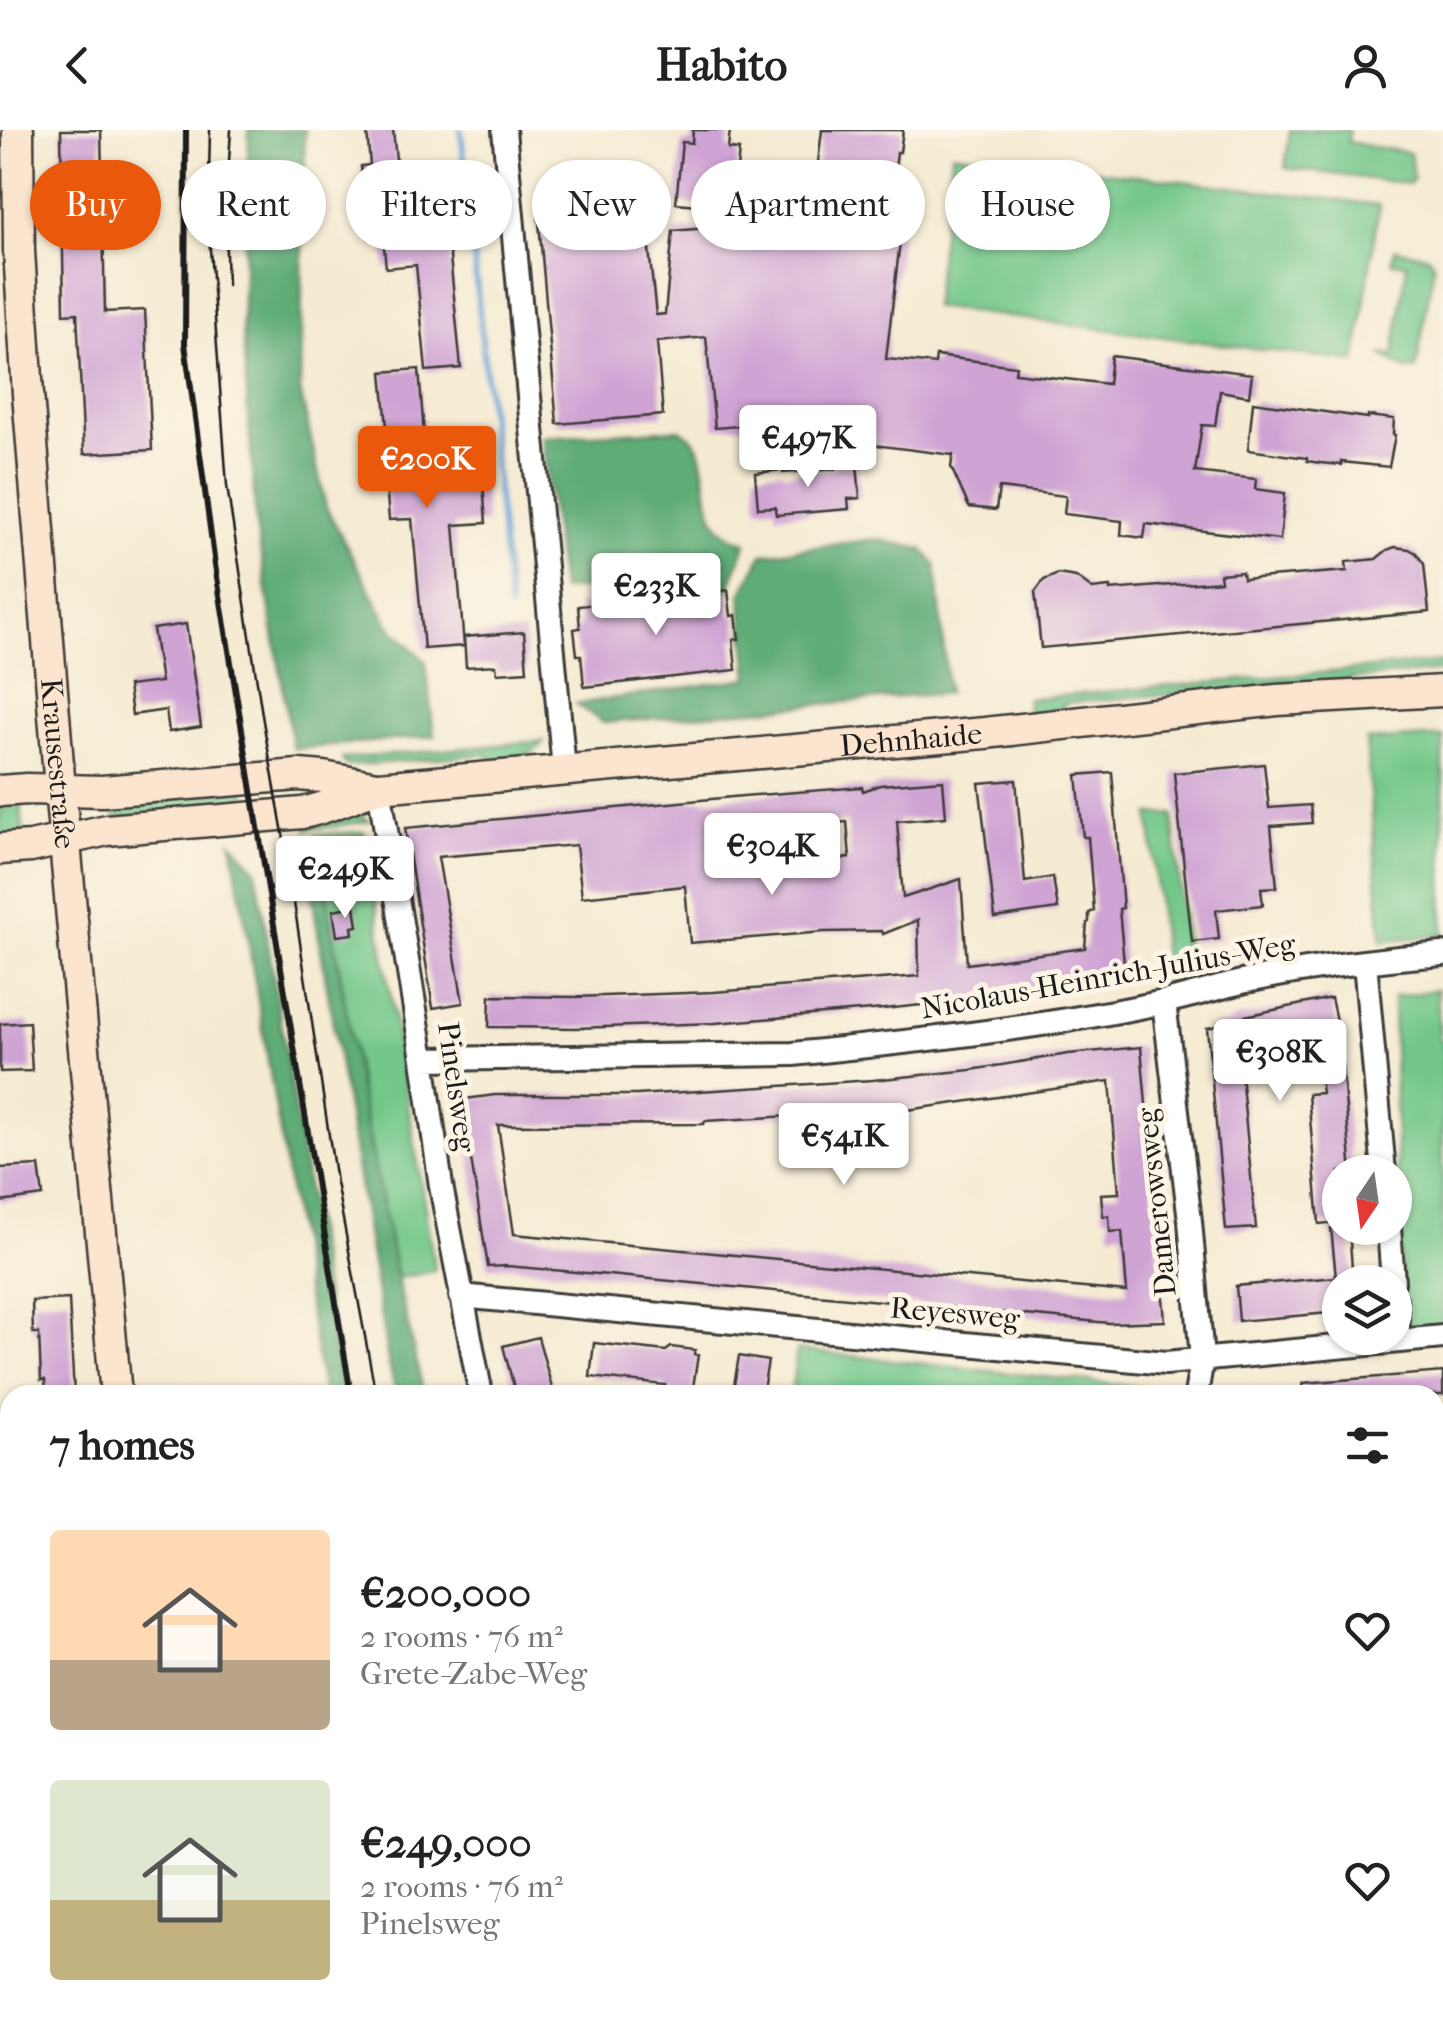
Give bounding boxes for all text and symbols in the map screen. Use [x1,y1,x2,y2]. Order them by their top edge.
icon: back [50,38,105,93]
icon: person [1338,38,1393,93]
text: Habito [656,39,787,92]
chip: Buy [30,160,161,250]
chip: Rent [181,160,326,250]
chip: Filters [346,160,512,250]
chip: New [532,160,671,250]
chip: Apartment [691,160,925,250]
chip: House [945,160,1110,250]
pin: €497K [738,405,878,490]
text: €497K [761,419,855,456]
pin: €200K [357,426,497,511]
text: €200K [380,440,474,477]
pin: €233K [586,553,726,638]
text: €233K [614,567,698,604]
street label: Krausestraße [33,677,82,850]
street label: Dehnhaide [838,716,984,764]
pin: €304K [702,813,842,898]
text: €304K [726,827,818,864]
pin: €249K [275,836,415,921]
text: €249K [298,850,392,887]
street label: Nicolaus-Heinrich-Julius-Weg [918,926,1299,1027]
pin: €308K [1210,1019,1350,1104]
street label: Pinelsweg [430,1020,483,1155]
text: €308K [1235,1033,1325,1070]
pin: €541K [774,1103,914,1188]
street label: Damerowsweg [1129,1105,1184,1298]
text: €541K [801,1117,887,1154]
north arrow [1322,1155,1412,1245]
map controls [1322,1155,1412,1355]
button: layers [1322,1265,1412,1355]
street label: Reyesweg [889,1290,1022,1337]
icon: filters [1340,1418,1395,1473]
text: 7 homes [50,1421,195,1470]
text: €200,000 [360,1569,531,1618]
icon: home [130,1570,250,1690]
icon: heart [1340,1603,1395,1658]
text: 2 rooms · 76 m² [360,1618,563,1655]
text: Grete-Zabe-Weg [360,1655,587,1692]
text: €249,000 [360,1819,532,1868]
icon: home [130,1820,250,1940]
icon: heart [1340,1853,1395,1908]
text: 2 rooms · 76 m² [360,1868,563,1905]
text: Pinelsweg [360,1905,500,1942]

